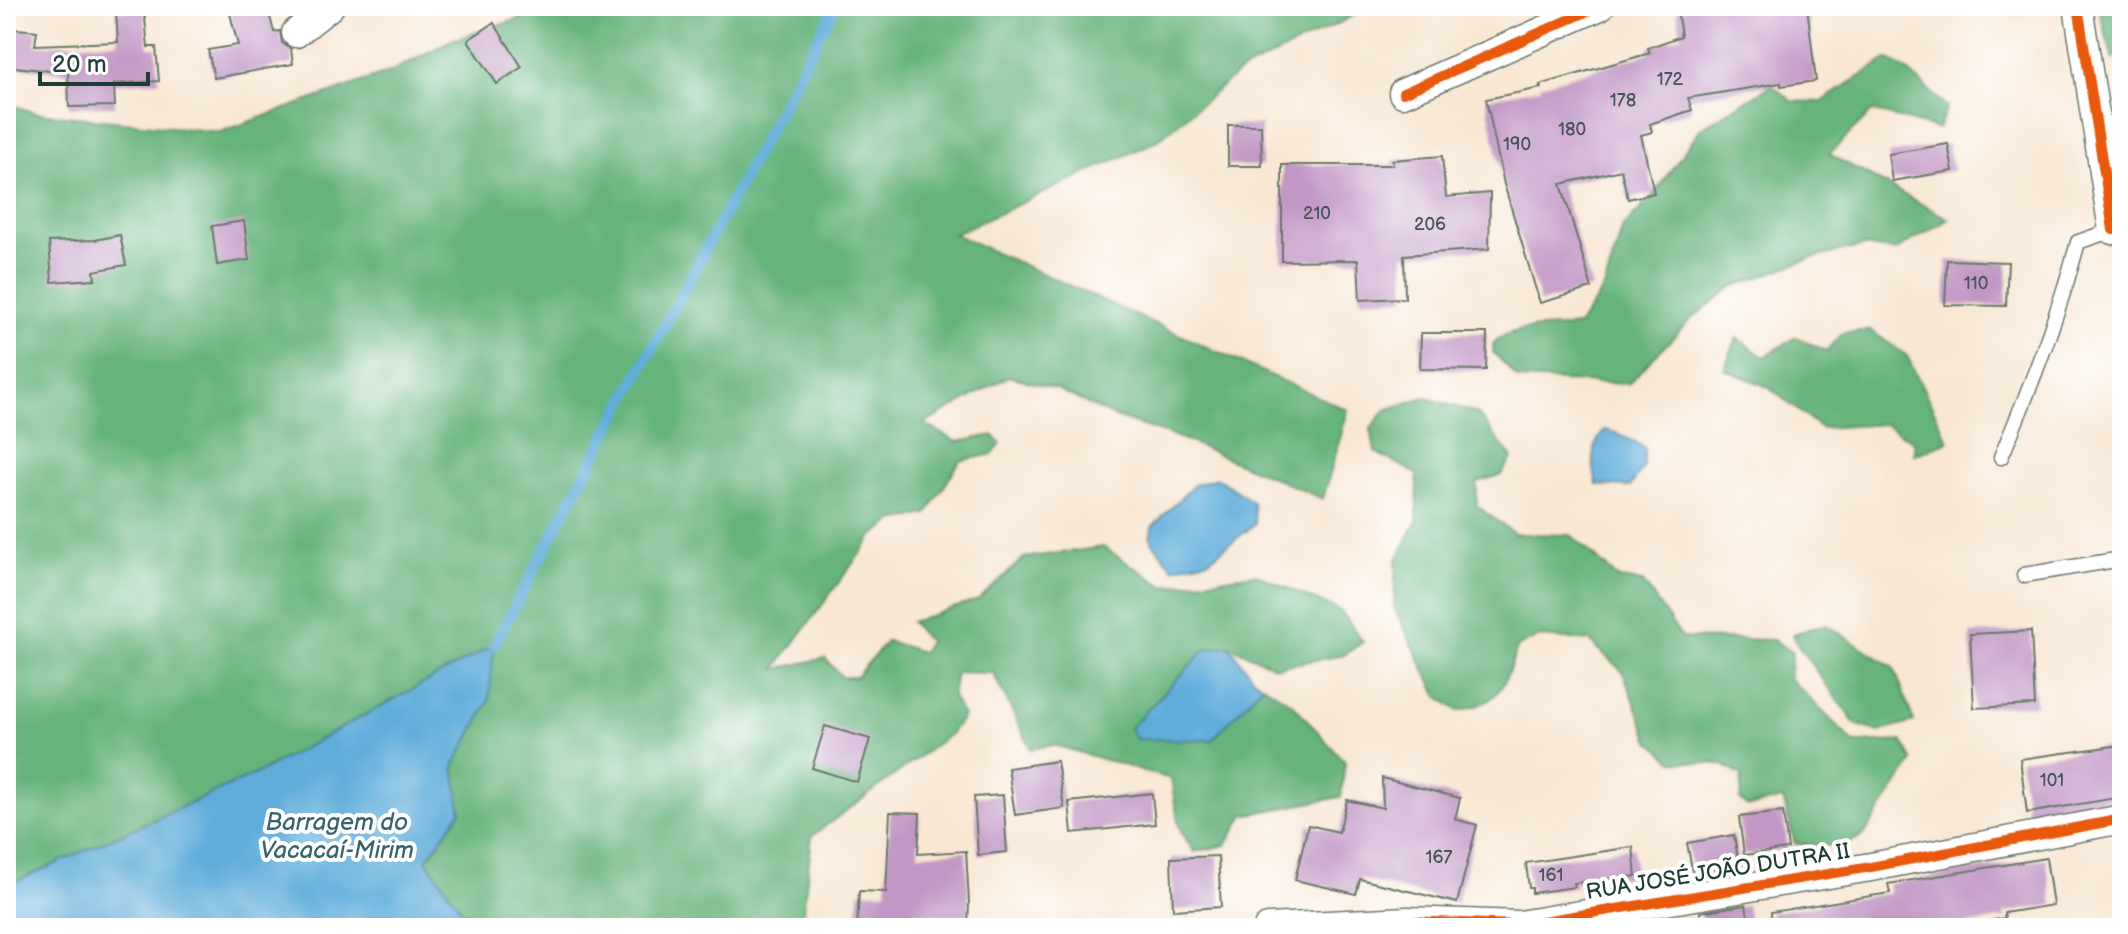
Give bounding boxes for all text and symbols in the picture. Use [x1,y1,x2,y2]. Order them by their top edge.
scale bar [40,36,148,86]
text: 20 m [52,50,107,79]
house number: 172 [1657,69,1684,90]
house number: 178 [1610,90,1636,111]
house number: 180 [1558,119,1586,140]
house number: 190 [1503,134,1531,155]
house number: 210 [1303,203,1331,224]
house number: 206 [1414,214,1446,235]
house number: 110 [1964,273,1988,294]
house number: 101 [2040,770,2064,791]
water label: Barragem do Vacacaí-Mirim [260,808,414,865]
street label: RUA JOSÉ JOÃO DUTRA II [1584,837,1852,906]
house number: 167 [1426,847,1453,868]
house number: 161 [1539,865,1563,886]

